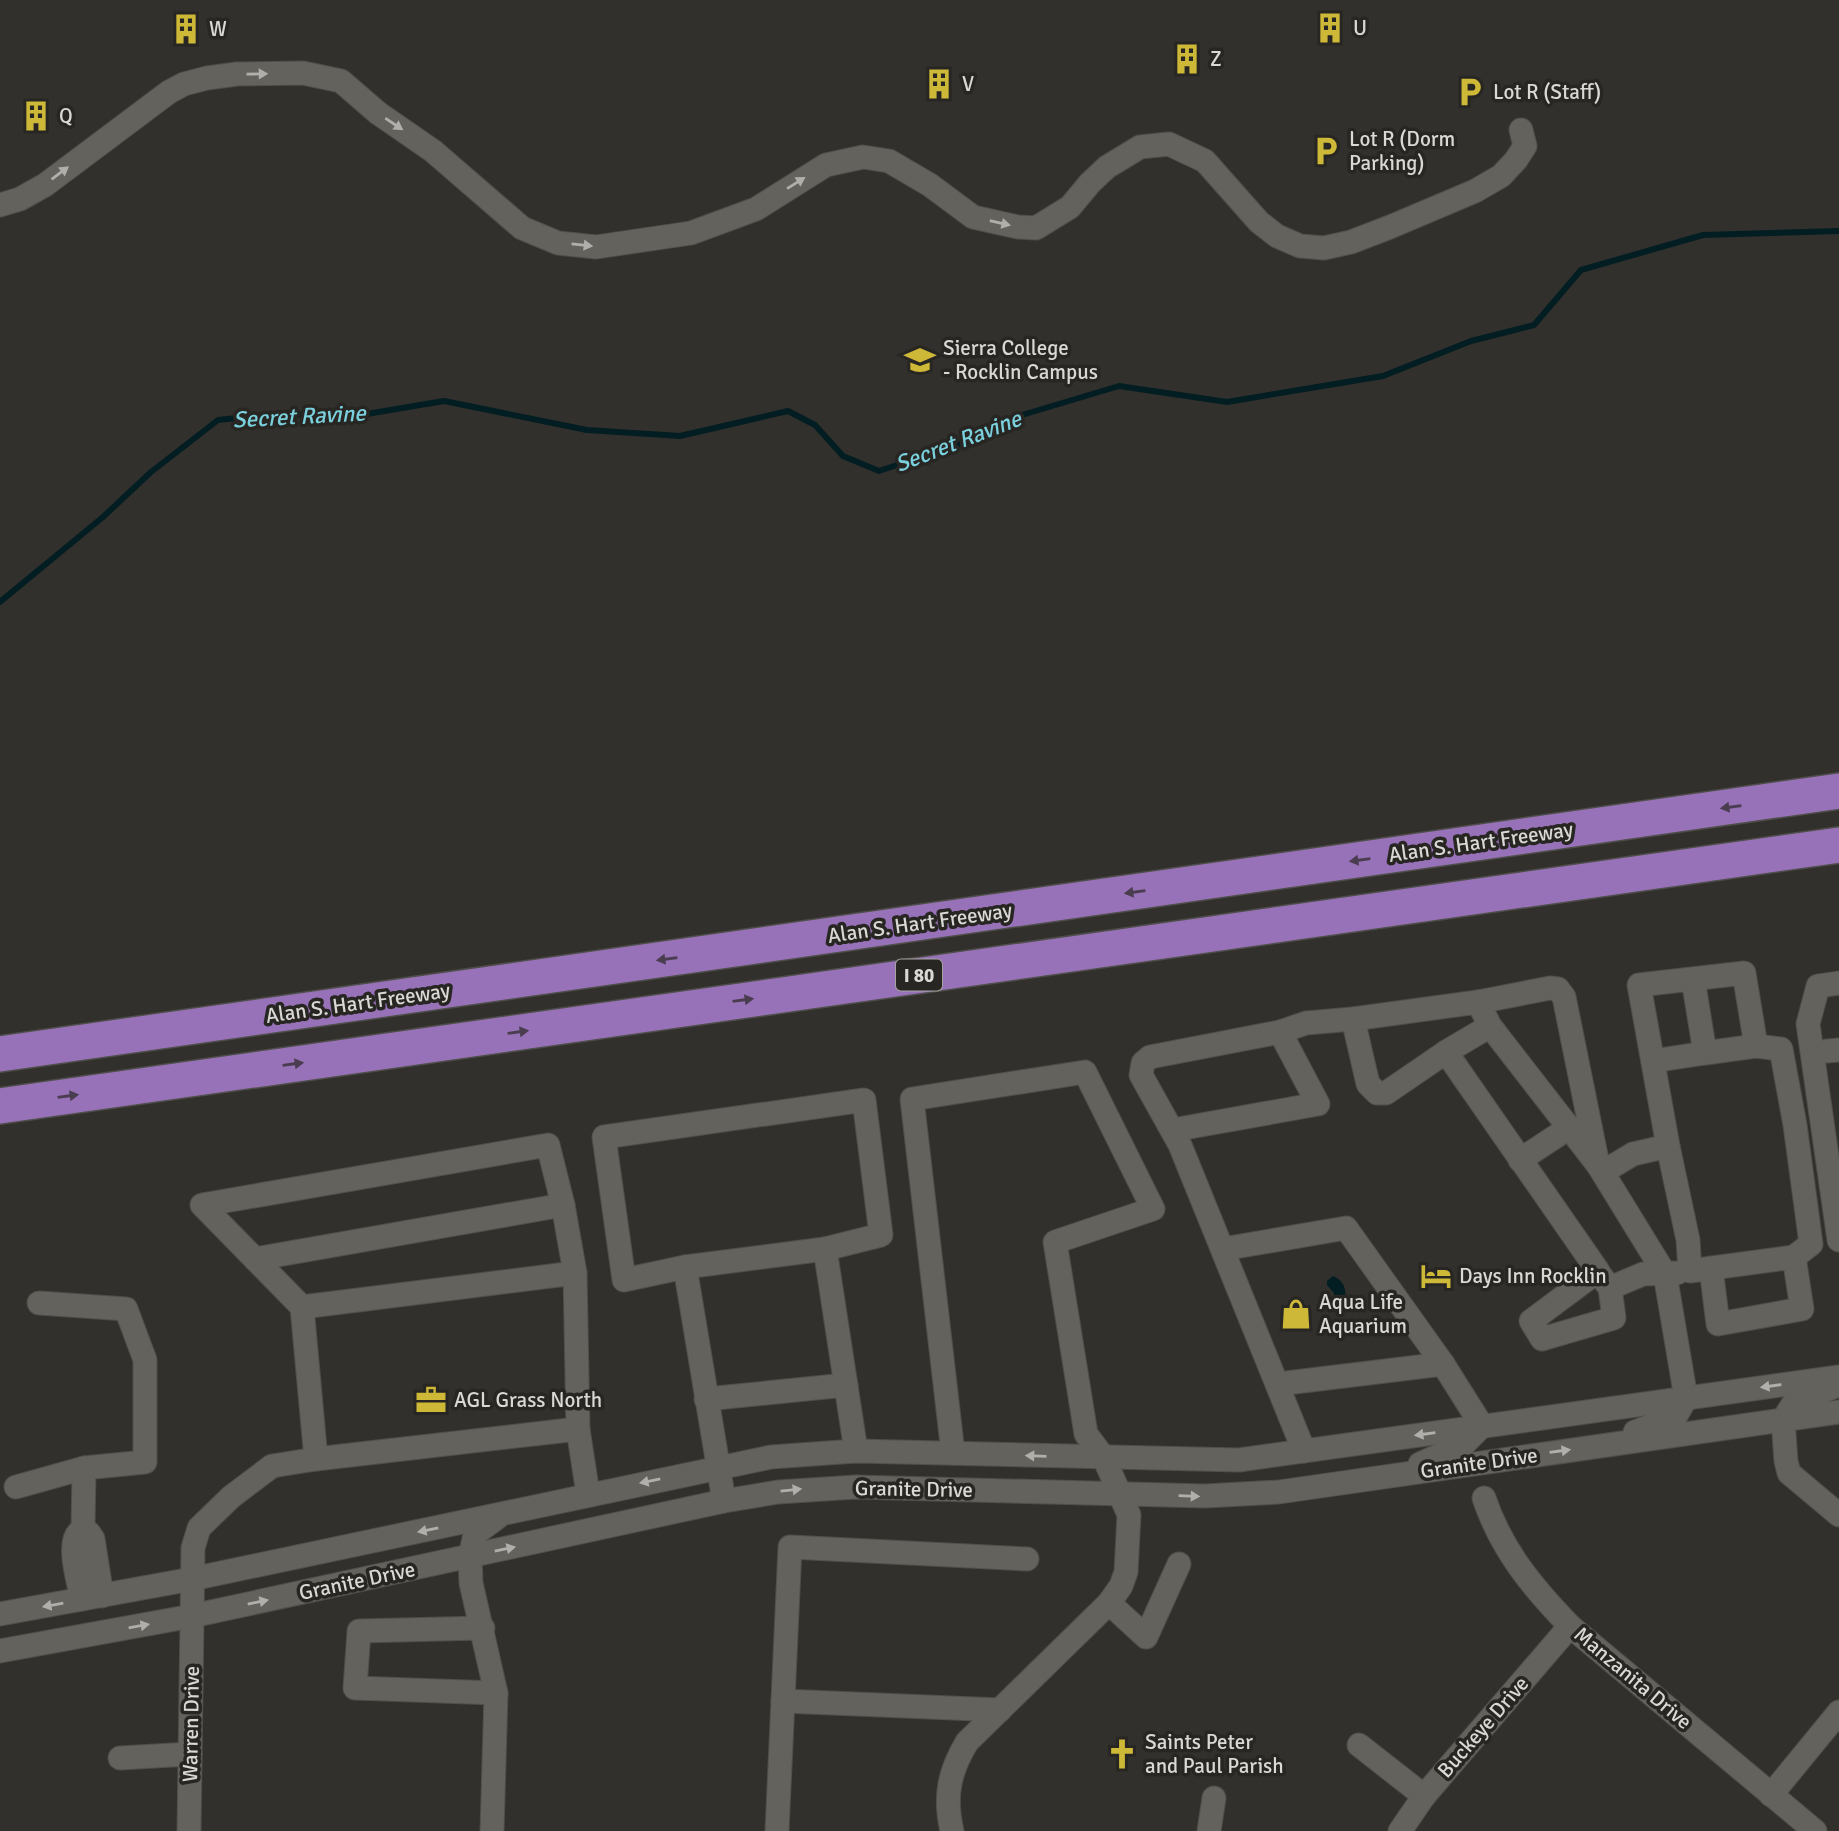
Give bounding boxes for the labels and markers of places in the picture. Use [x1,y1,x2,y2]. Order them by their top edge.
building icon: U [1313,11,1347,45]
building icon: W [169,12,203,46]
place label: U [1353,15,1367,41]
place label: W [209,16,227,42]
building icon: Z [1170,42,1204,76]
place label: Z [1210,46,1222,72]
building icon: V [922,67,956,101]
place label: V [962,71,974,97]
parking icon: Lot R (Staff) [1453,75,1487,109]
place label: Lot R (Staff) [1493,79,1601,105]
building icon: Q [19,99,53,133]
place label: Q [59,103,73,129]
place label: Lot R (Dorm Parking) [1349,126,1455,176]
parking icon: Lot R (Dorm Parking) [1309,134,1343,168]
place label: Sierra College - Rocklin Campus [943,335,1098,385]
school or university icon: Sierra College - Rocklin Campus [903,343,937,377]
hotel icon: Days Inn Rocklin [1419,1259,1453,1293]
place label: Days Inn Rocklin [1459,1263,1607,1289]
place label: Aqua Life Aquarium [1319,1289,1407,1339]
shop icon: Aqua Life Aquarium [1279,1297,1313,1331]
office icon: AGL Grass North [414,1383,448,1417]
place label: AGL Grass North [454,1387,602,1413]
place label: Saints Peter and Paul Parish [1145,1729,1284,1779]
church icon: Saints Peter and Paul Parish [1105,1737,1139,1771]

